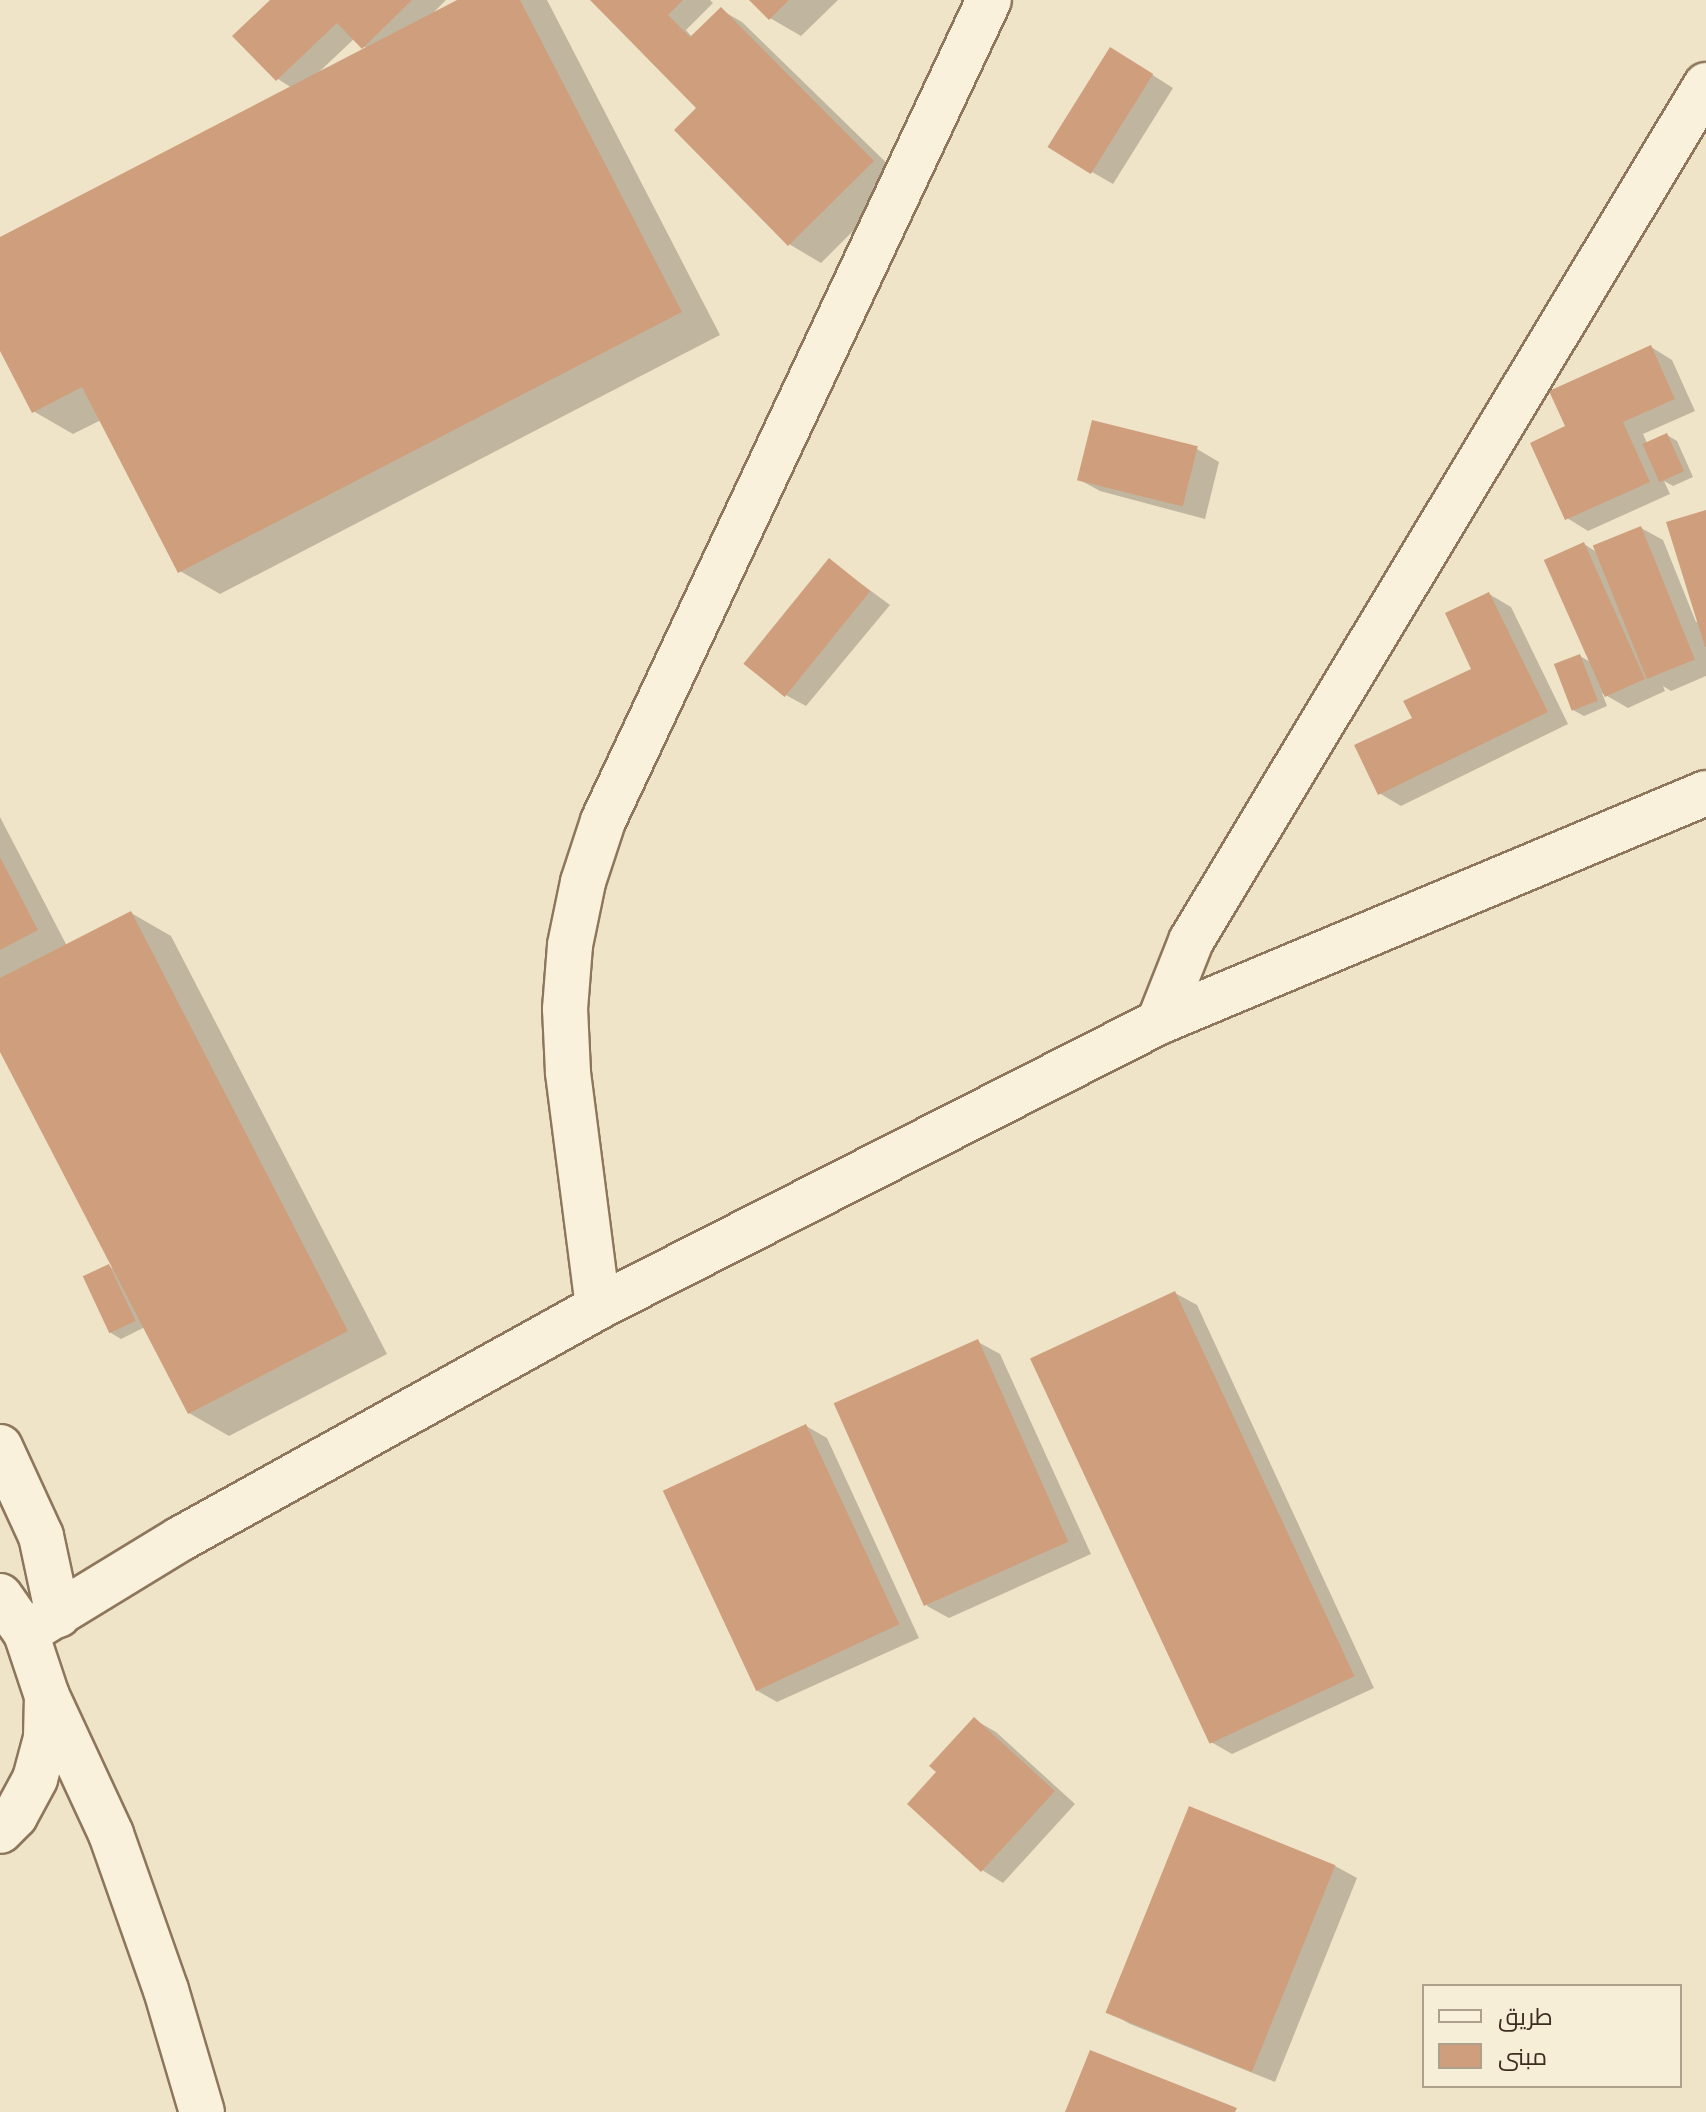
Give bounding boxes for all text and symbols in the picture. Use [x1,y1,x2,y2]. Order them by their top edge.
legend [1422,1984,1682,2088]
text: طريق [1498,2000,1553,2033]
text: مبنى [1498,2040,1547,2073]

